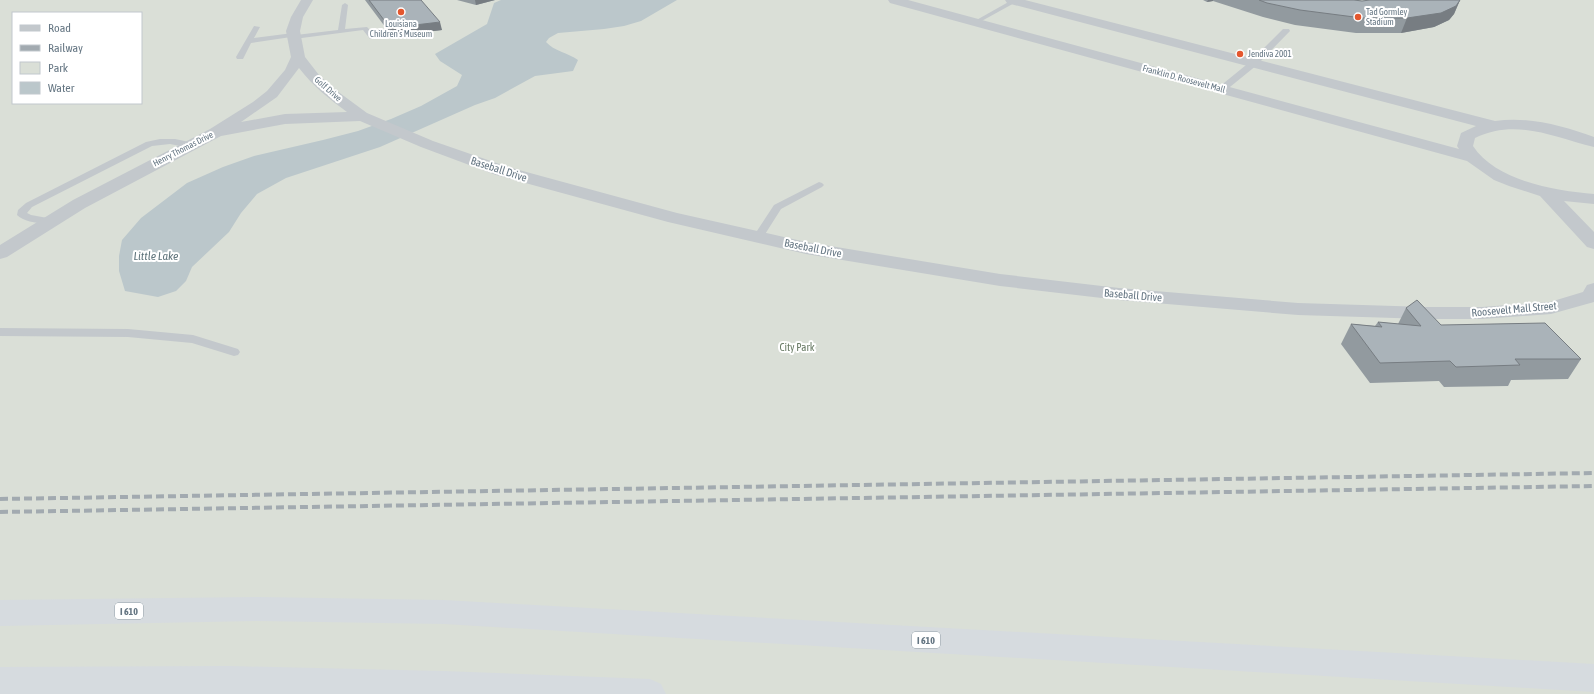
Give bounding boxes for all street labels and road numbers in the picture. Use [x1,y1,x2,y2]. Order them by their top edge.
street label: Franklin D. Roosevelt Mall [1142,63,1227,95]
street label: Golf Drive [312,75,344,103]
street label: Henry Thomas Drive [151,130,215,168]
street label: Baseball Drive [469,154,529,184]
street label: Baseball Drive [783,237,843,259]
street label: Baseball Drive [1103,286,1163,304]
street label: Roosevelt Mall Street [1471,299,1557,319]
road number: I 610 [115,603,143,619]
road number: I 610 [912,632,940,648]

